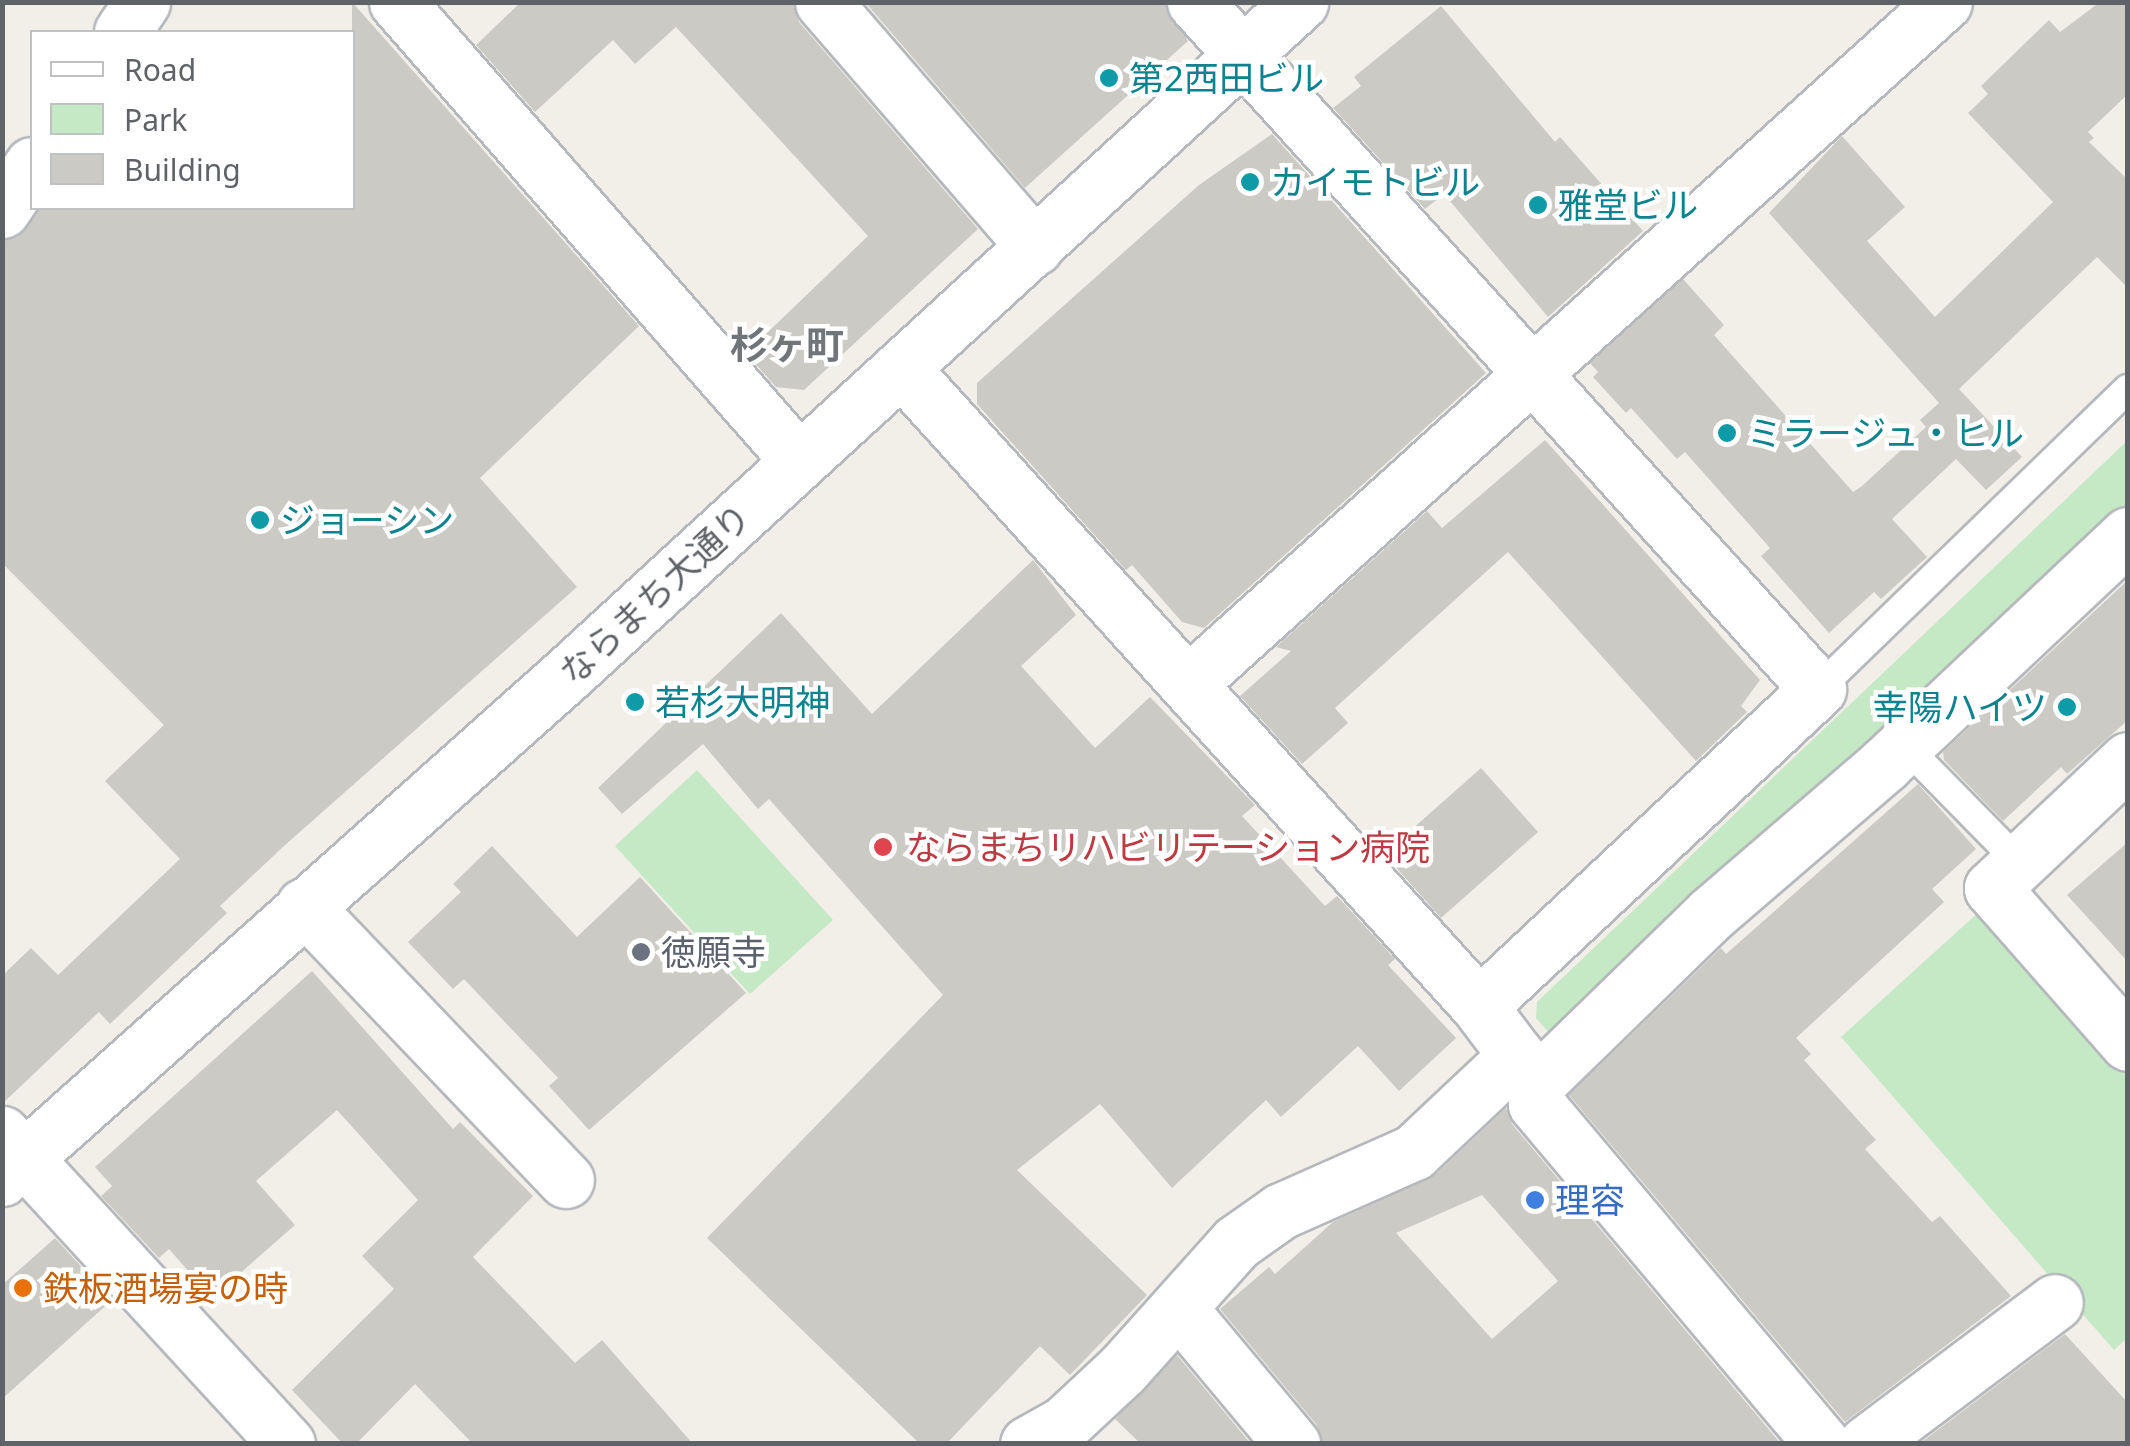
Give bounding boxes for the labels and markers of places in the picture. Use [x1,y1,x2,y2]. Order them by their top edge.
place label: 第2西田ビル [1129,57,1324,99]
marker: 第2西田ビル [1098,67,1120,89]
place label: カイモトビル [1270,161,1480,203]
marker: カイモトビル [1239,171,1261,193]
place label: 雅堂ビル [1558,184,1698,226]
marker: 雅堂ビル [1527,194,1549,216]
place label: ミラージュ・ヒル [1747,412,2027,454]
marker: ミラージュ・ヒル [1716,422,1738,444]
place label: ジョーシン [280,499,455,541]
marker: ジョーシン [249,509,271,531]
place label: 若杉大明神 [655,681,830,723]
place label: 幸陽ハイツ [1872,686,2047,728]
marker: 若杉大明神 [624,691,646,713]
marker: 幸陽ハイツ [2056,696,2078,718]
place label: ならまちリハビリテーション病院 [906,826,1431,868]
marker: ならまちリハビリテーション病院 [870,834,896,860]
place label: 徳願寺 [661,931,766,973]
marker: 徳願寺 [630,941,652,963]
place label: 理容 [1555,1179,1625,1221]
marker: 理容 [1524,1189,1546,1211]
place label: 鉄板酒場宴の時 [43,1267,288,1309]
marker: 鉄板酒場宴の時 [12,1277,34,1299]

